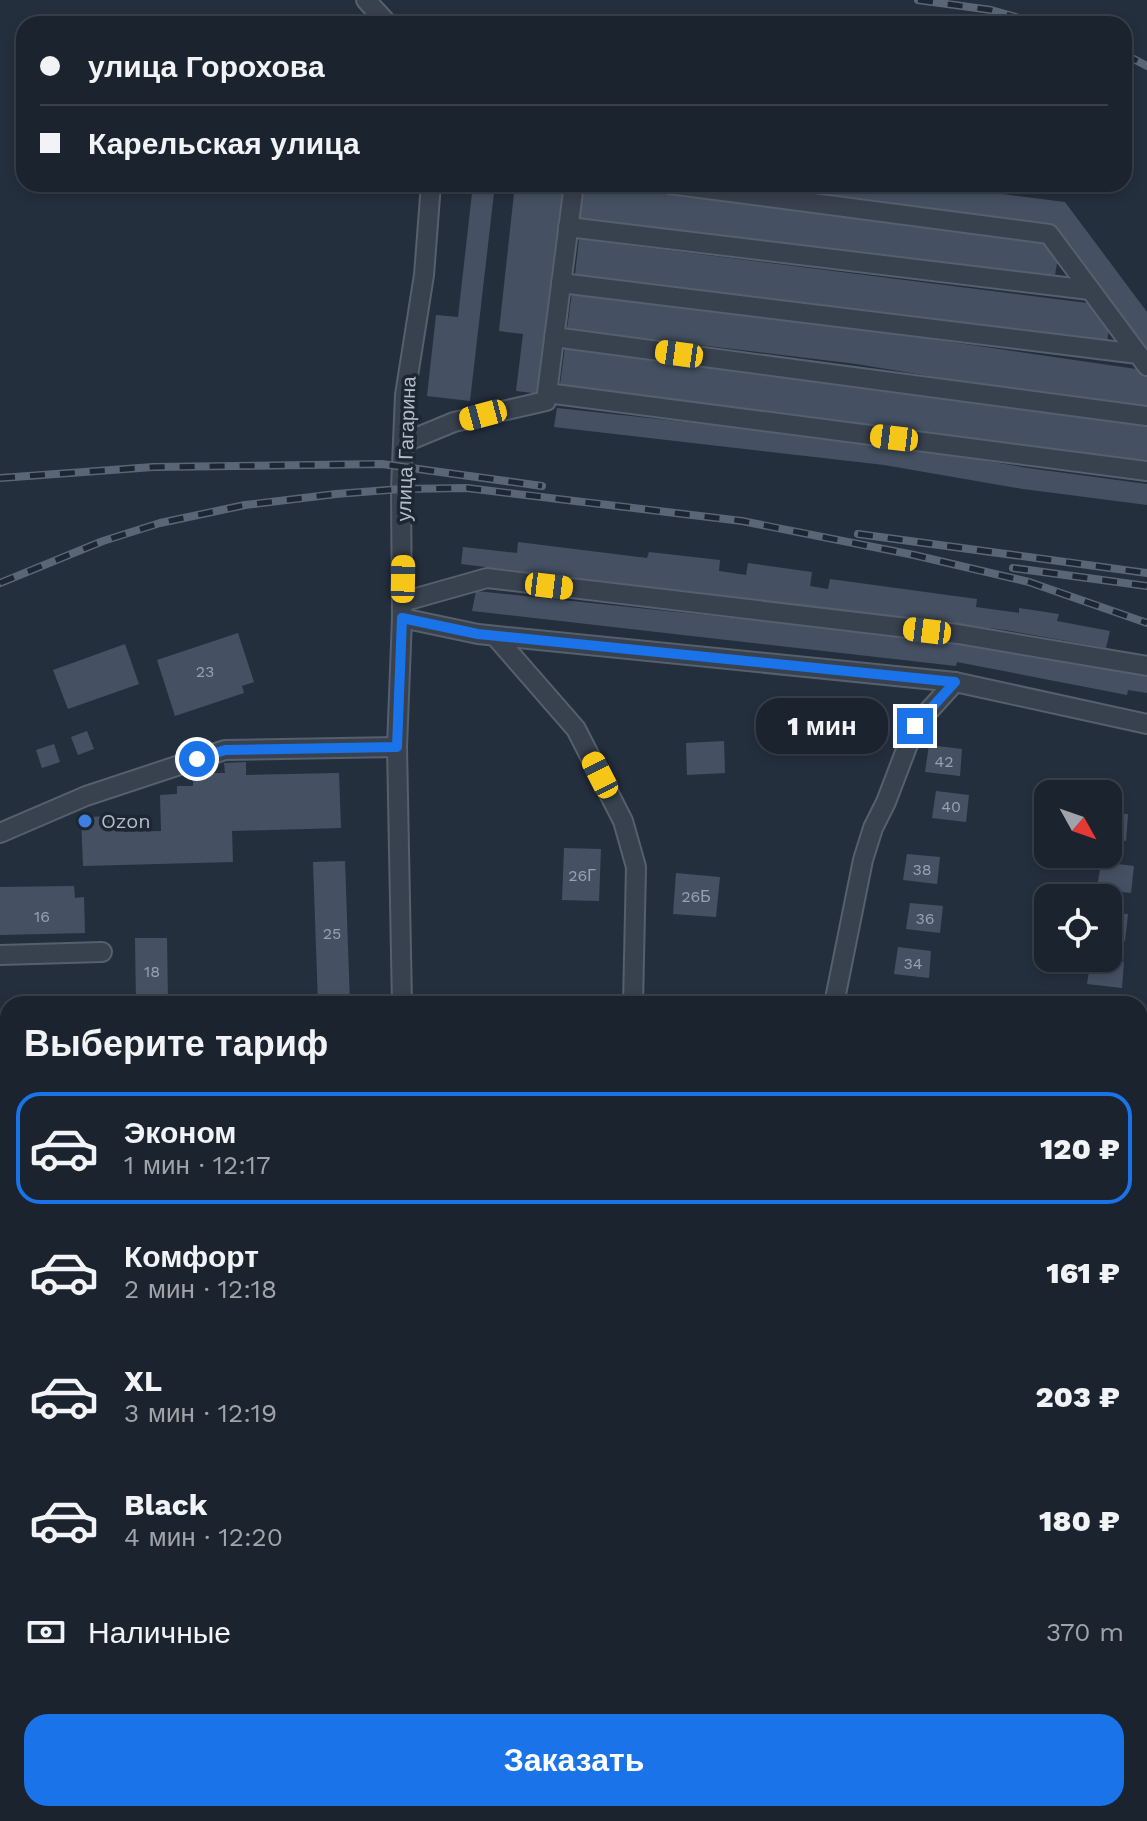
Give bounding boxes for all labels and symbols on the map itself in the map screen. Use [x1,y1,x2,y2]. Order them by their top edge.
car [654,339,704,369]
street label: улица Гагарина [391,375,421,522]
car [457,397,509,433]
car [869,423,919,453]
car [391,555,415,603]
car [524,571,574,601]
car [902,616,952,646]
house number: 23 [196,662,214,681]
callout: 1 мин [755,698,887,754]
route end [897,708,933,744]
route start [179,741,215,777]
car [578,748,622,802]
house number: 42 [934,752,954,771]
north arrow [1034,780,1122,868]
house number: 40 [941,797,961,816]
place label: Ozon [101,809,151,833]
marker: Ozon [76,812,94,830]
house number: 38 [912,860,932,879]
house number: 26Г [568,866,596,885]
house number: 26Б [681,887,711,906]
house number: 16 [34,907,50,926]
house number: 36 [915,909,935,928]
house number: 25 [323,924,341,943]
house number: 34 [903,954,923,973]
house number: 18 [144,962,160,981]

